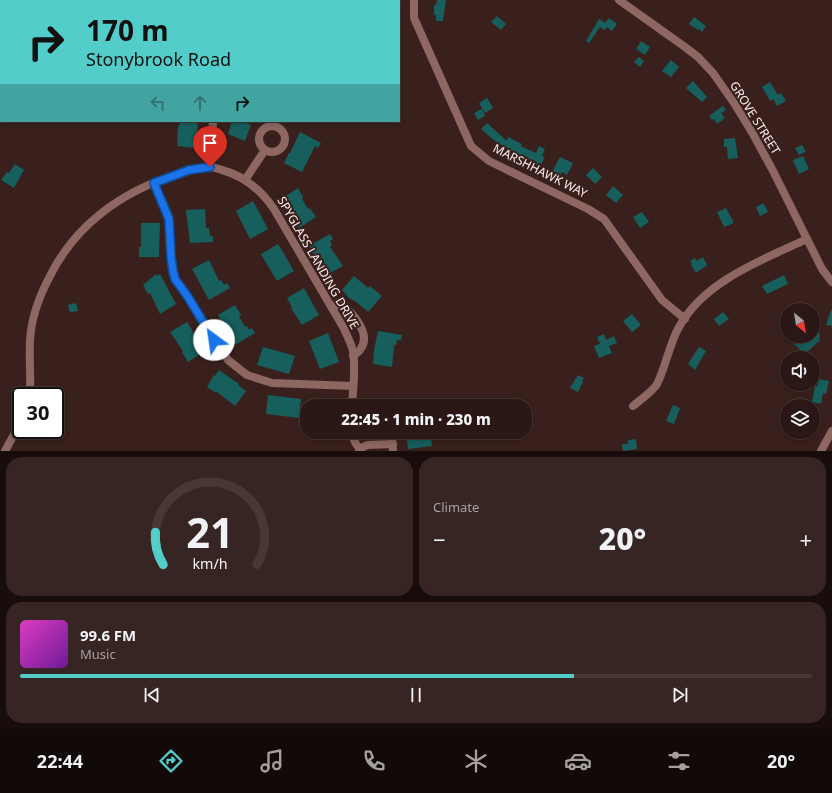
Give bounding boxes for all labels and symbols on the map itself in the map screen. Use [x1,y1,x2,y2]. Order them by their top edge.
street label: GROVE STREET [726,78,785,158]
pin [193,126,227,167]
street label: MARSHHAWK WAY [490,139,590,202]
street label: SPYGLASS LANDING DRIVE [273,193,363,332]
north arrow [780,303,820,343]
position arrow [193,319,235,361]
speed limit sign: 30 [12,387,64,439]

